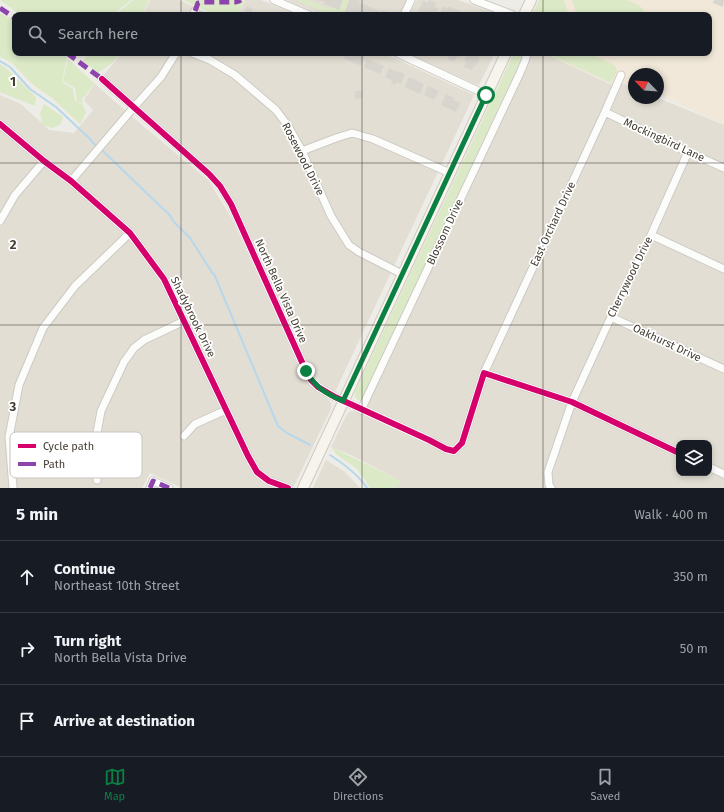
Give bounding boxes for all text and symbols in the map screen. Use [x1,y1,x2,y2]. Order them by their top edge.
search box [12,12,712,56]
icon: search [26,23,48,45]
text: Search here [58,25,138,43]
north arrow [628,68,664,104]
text: 1 [10,74,16,89]
route start [477,86,495,104]
street label: Mockingbird Lane [621,116,707,164]
street label: Rosewood Drive [279,120,327,198]
street label: East Orchard Drive [528,180,578,268]
street label: Blossom Drive [424,197,466,267]
street label: Cherrywood Drive [605,234,655,320]
text: 2 [10,237,17,252]
street label: North Bella Vista Drive [252,237,310,345]
street label: Shadybrook Drive [168,275,218,359]
street label: Oakhurst Drive [631,321,703,365]
route end [297,362,315,380]
text: 3 [9,399,17,414]
legend [10,432,142,478]
text: Cycle path [43,440,94,453]
map controls [676,440,712,476]
button: layers [676,440,712,476]
text: Path [43,458,65,471]
text: 5 min [16,504,58,525]
text: Walk · 400 m [634,507,708,522]
text: Continue [54,560,115,578]
icon: ahead [16,566,38,588]
text: 350 m [673,569,708,584]
text: Northeast 10th Street [54,578,180,593]
text: Turn right [54,632,121,650]
icon: right [16,638,38,660]
text: 50 m [680,641,708,656]
text: North Bella Vista Drive [54,650,187,665]
icon: arrive [16,710,38,732]
text: Arrive at destination [54,712,195,730]
tab: Map [104,766,126,803]
tab: Directions [333,766,383,803]
tab: Saved [591,766,620,803]

